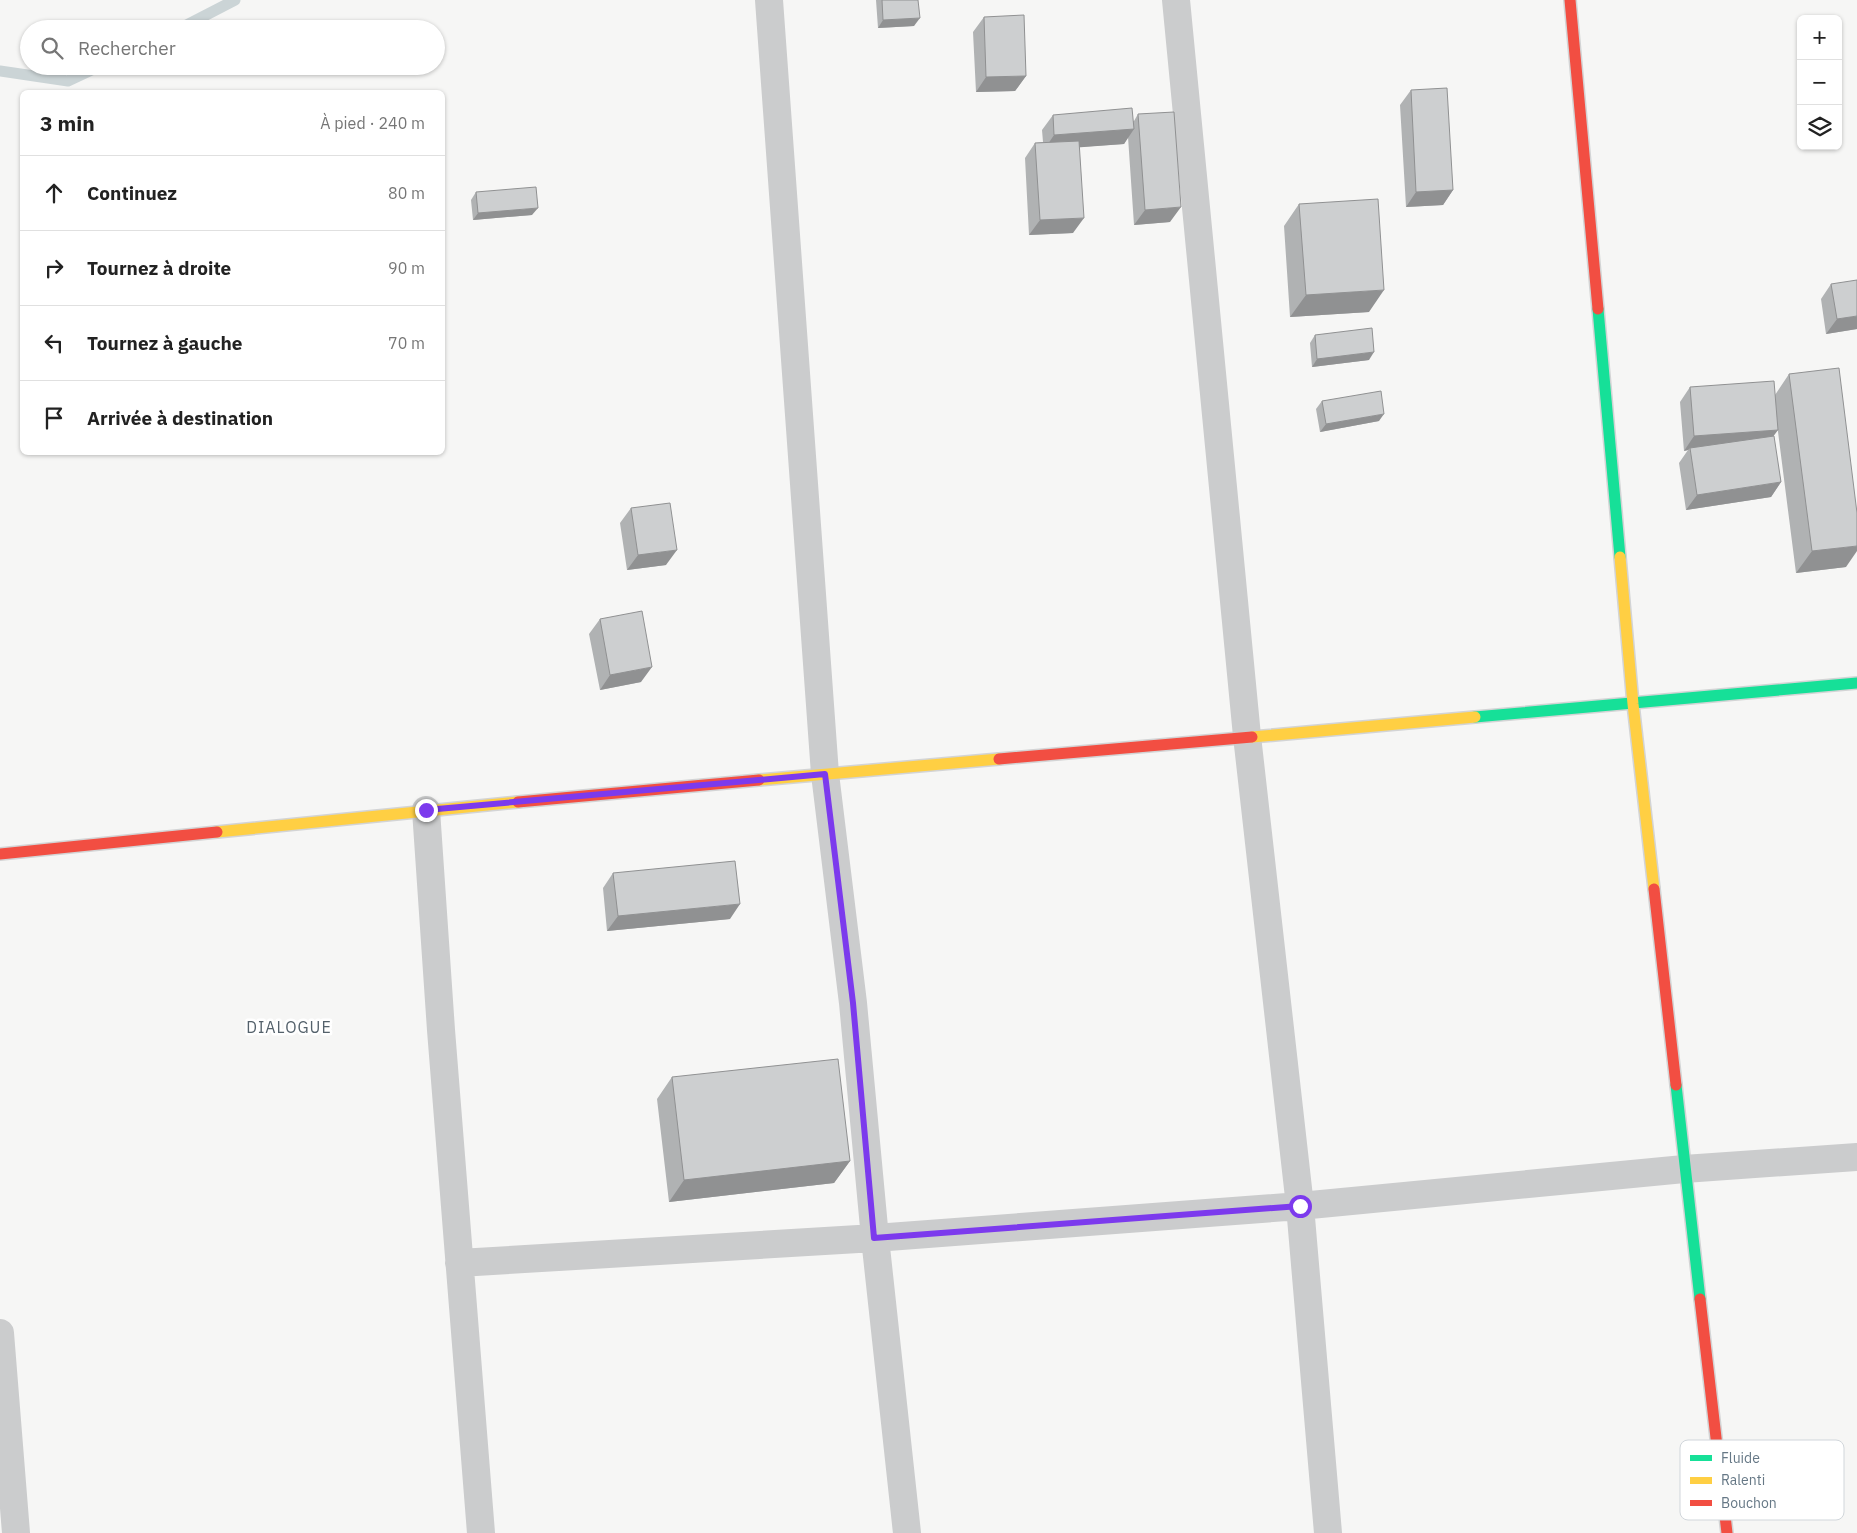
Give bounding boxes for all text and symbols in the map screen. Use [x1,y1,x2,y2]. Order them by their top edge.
map controls [1797,15,1842,150]
button: + [1797,15,1842,60]
search box [20,20,445,75]
icon: search [38,34,66,62]
text: Rechercher [78,36,176,60]
button: − [1797,60,1842,105]
button: layers [1797,105,1842,150]
text: 3 min [40,109,95,137]
text: À pied · 240 m [320,113,425,133]
icon: ahead [40,179,68,207]
text: Continuez [87,181,177,205]
text: 80 m [388,183,425,203]
icon: right [40,254,68,282]
text: Tournez à droite [87,256,231,280]
text: 90 m [388,258,425,278]
icon: left [40,329,68,357]
text: Tournez à gauche [87,331,243,355]
text: 70 m [388,333,425,353]
icon: arrive [40,404,68,432]
text: Arrivée à destination [87,406,273,430]
route end [415,799,438,822]
district label: DIALOGUE [246,1017,332,1037]
route start [1289,1195,1312,1218]
legend [1680,1440,1844,1520]
text: Fluide [1721,1449,1760,1467]
text: Ralenti [1721,1471,1765,1489]
text: Bouchon [1721,1494,1777,1512]

